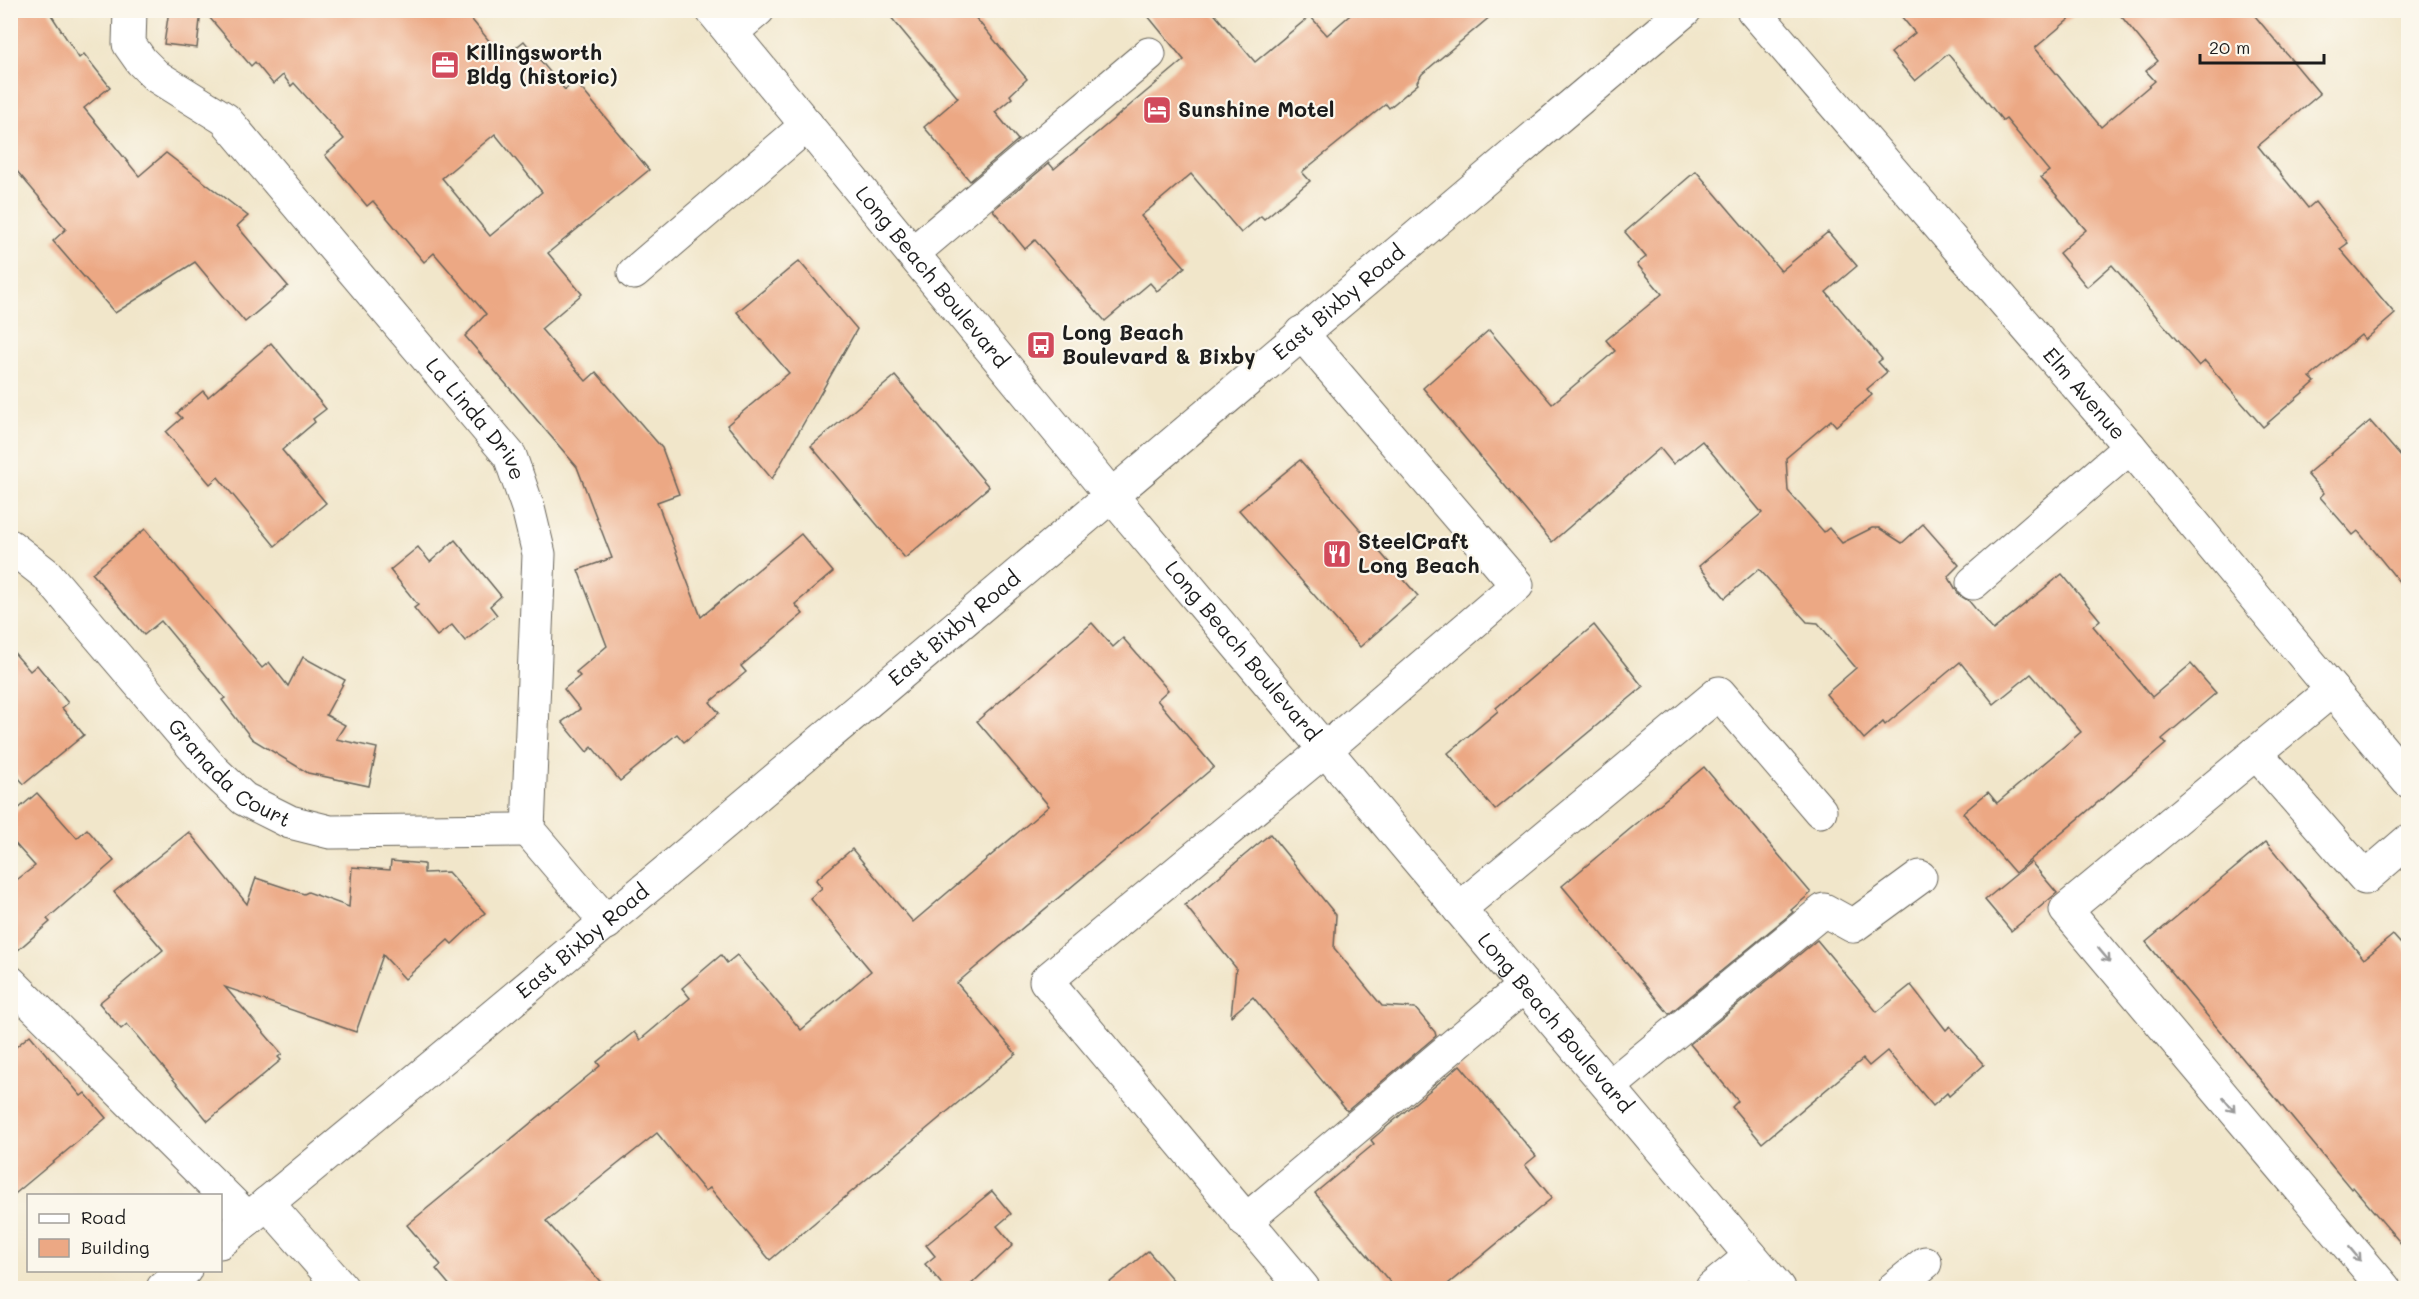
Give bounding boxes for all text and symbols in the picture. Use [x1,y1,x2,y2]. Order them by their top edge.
scale bar [2200,27,2324,65]
text: 20 m [2209,35,2250,59]
place label: Killingsworth Bldg (historic) [466,38,618,89]
office icon: Killingsworth Bldg (historic) [429,49,461,81]
hotel icon: Sunshine Motel [1141,94,1173,126]
place label: Sunshine Motel [1178,95,1335,122]
street label: Long Beach Boulevard [850,180,1016,373]
street label: East Bixby Road [1266,238,1410,365]
place label: Long Beach Boulevard & Bixby [1062,318,1256,370]
bus stop icon: Long Beach Boulevard & Bixby [1025,329,1057,361]
street label: Elm Avenue [2038,341,2133,445]
street label: La Linda Drive [421,352,532,483]
place label: SteelCraft Long Beach [1358,527,1479,578]
restaurant icon: SteelCraft Long Beach [1321,538,1353,570]
street label: Long Beach Boulevard [1160,554,1327,746]
street label: East Bixby Road [882,564,1025,691]
street label: Granada Court [163,712,296,832]
street label: East Bixby Road [510,877,654,1004]
street label: Long Beach Boulevard [1473,926,1640,1118]
one-way arrow [2097,947,2111,962]
one-way arrow [2222,1097,2236,1112]
legend [27,1194,222,1272]
text: Road [81,1205,126,1229]
text: Building [81,1235,149,1259]
one-way arrow [2348,1246,2362,1261]

